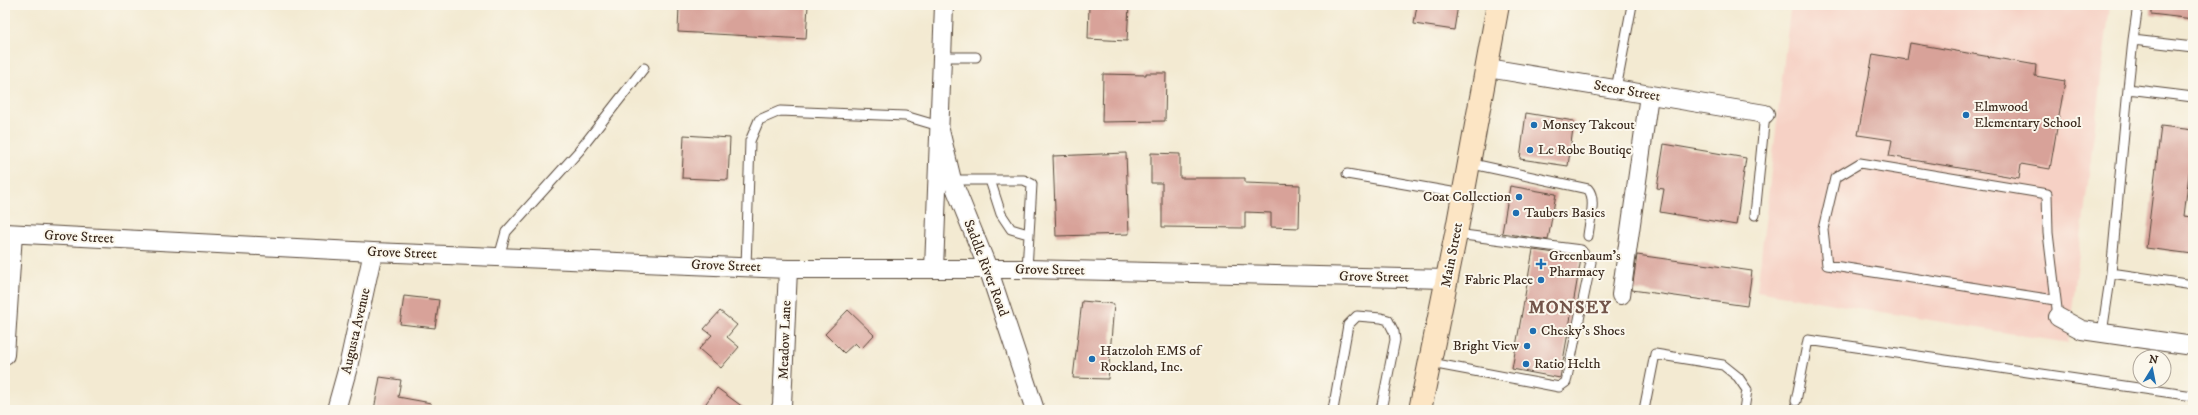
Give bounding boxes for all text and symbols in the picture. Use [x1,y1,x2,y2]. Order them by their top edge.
street label: Secor Street [1592,76,1662,106]
place label: Elmwood Elementary School [1974,98,2082,132]
marker: Elmwood Elementary School [1961,110,1971,120]
place label: Monsey Takeout [1542,116,1635,134]
marker: Monsey Takeout [1529,120,1539,130]
place label: Le Robe Boutiqe [1538,141,1632,159]
marker: Le Robe Boutiqe [1525,145,1535,155]
place label: Coat Collection [1423,188,1512,206]
marker: Coat Collection [1514,192,1524,202]
place label: Taubers Basics [1524,204,1605,222]
marker: Taubers Basics [1511,208,1521,218]
street label: Saddle River Road [959,217,1013,319]
street label: Main Street [1437,220,1467,289]
street label: Grove Street [44,226,115,248]
street label: Grove Street [367,243,438,263]
place label: Greenbaum's Pharmacy [1549,247,1621,281]
street label: Grove Street [691,256,762,276]
marker: Greenbaum's Pharmacy [1536,259,1546,269]
street label: Grove Street [1015,260,1086,280]
street label: Grove Street [1339,267,1410,287]
place label: Fabric Place [1464,271,1533,289]
marker: Fabric Place [1536,275,1546,285]
street label: Augusta Avenue [337,286,375,376]
district label: MONSEY [1529,297,1611,319]
street label: Meadow Lane [775,300,795,380]
place label: Chesky's Shoes [1541,322,1625,340]
marker: Chesky's Shoes [1528,326,1538,336]
place label: Bright View [1453,337,1519,355]
marker: Bright View [1522,341,1532,351]
place label: Hatzoloh EMS of Rockland, Inc. [1100,342,1203,376]
north arrow [2132,349,2172,389]
text: N [2148,352,2159,368]
marker: Hatzoloh EMS of Rockland, Inc. [1087,354,1097,364]
place label: Ratio Helth [1534,355,1601,373]
marker: Ratio Helth [1521,359,1531,369]

